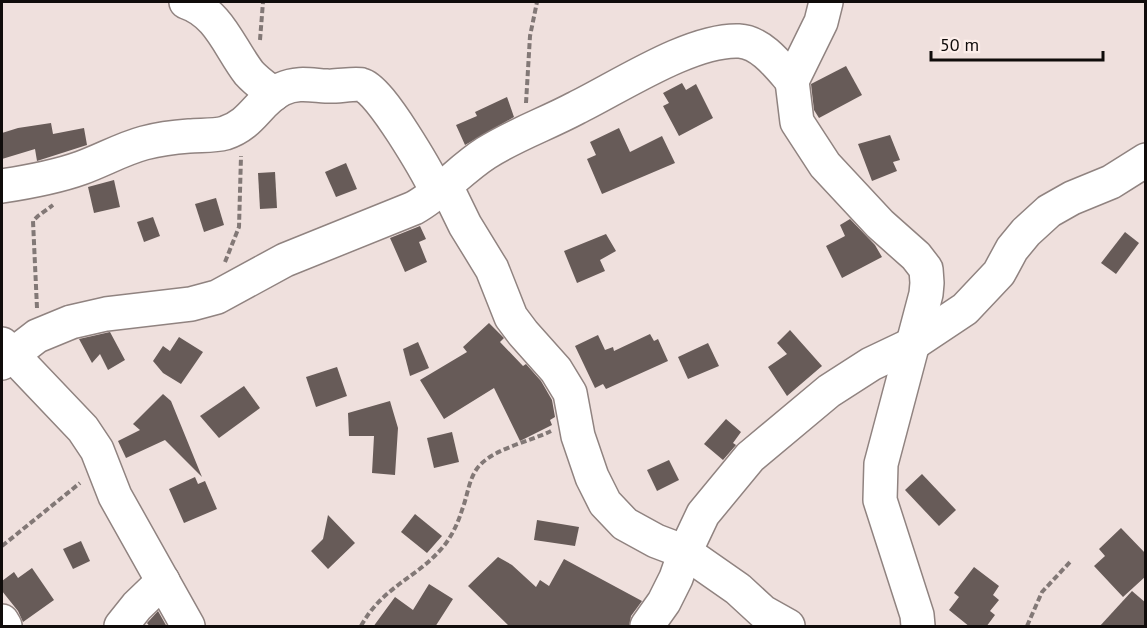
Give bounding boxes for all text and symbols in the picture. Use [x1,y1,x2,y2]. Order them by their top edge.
scale bar [931,24,1104,62]
text: 50 m [940,33,979,56]

